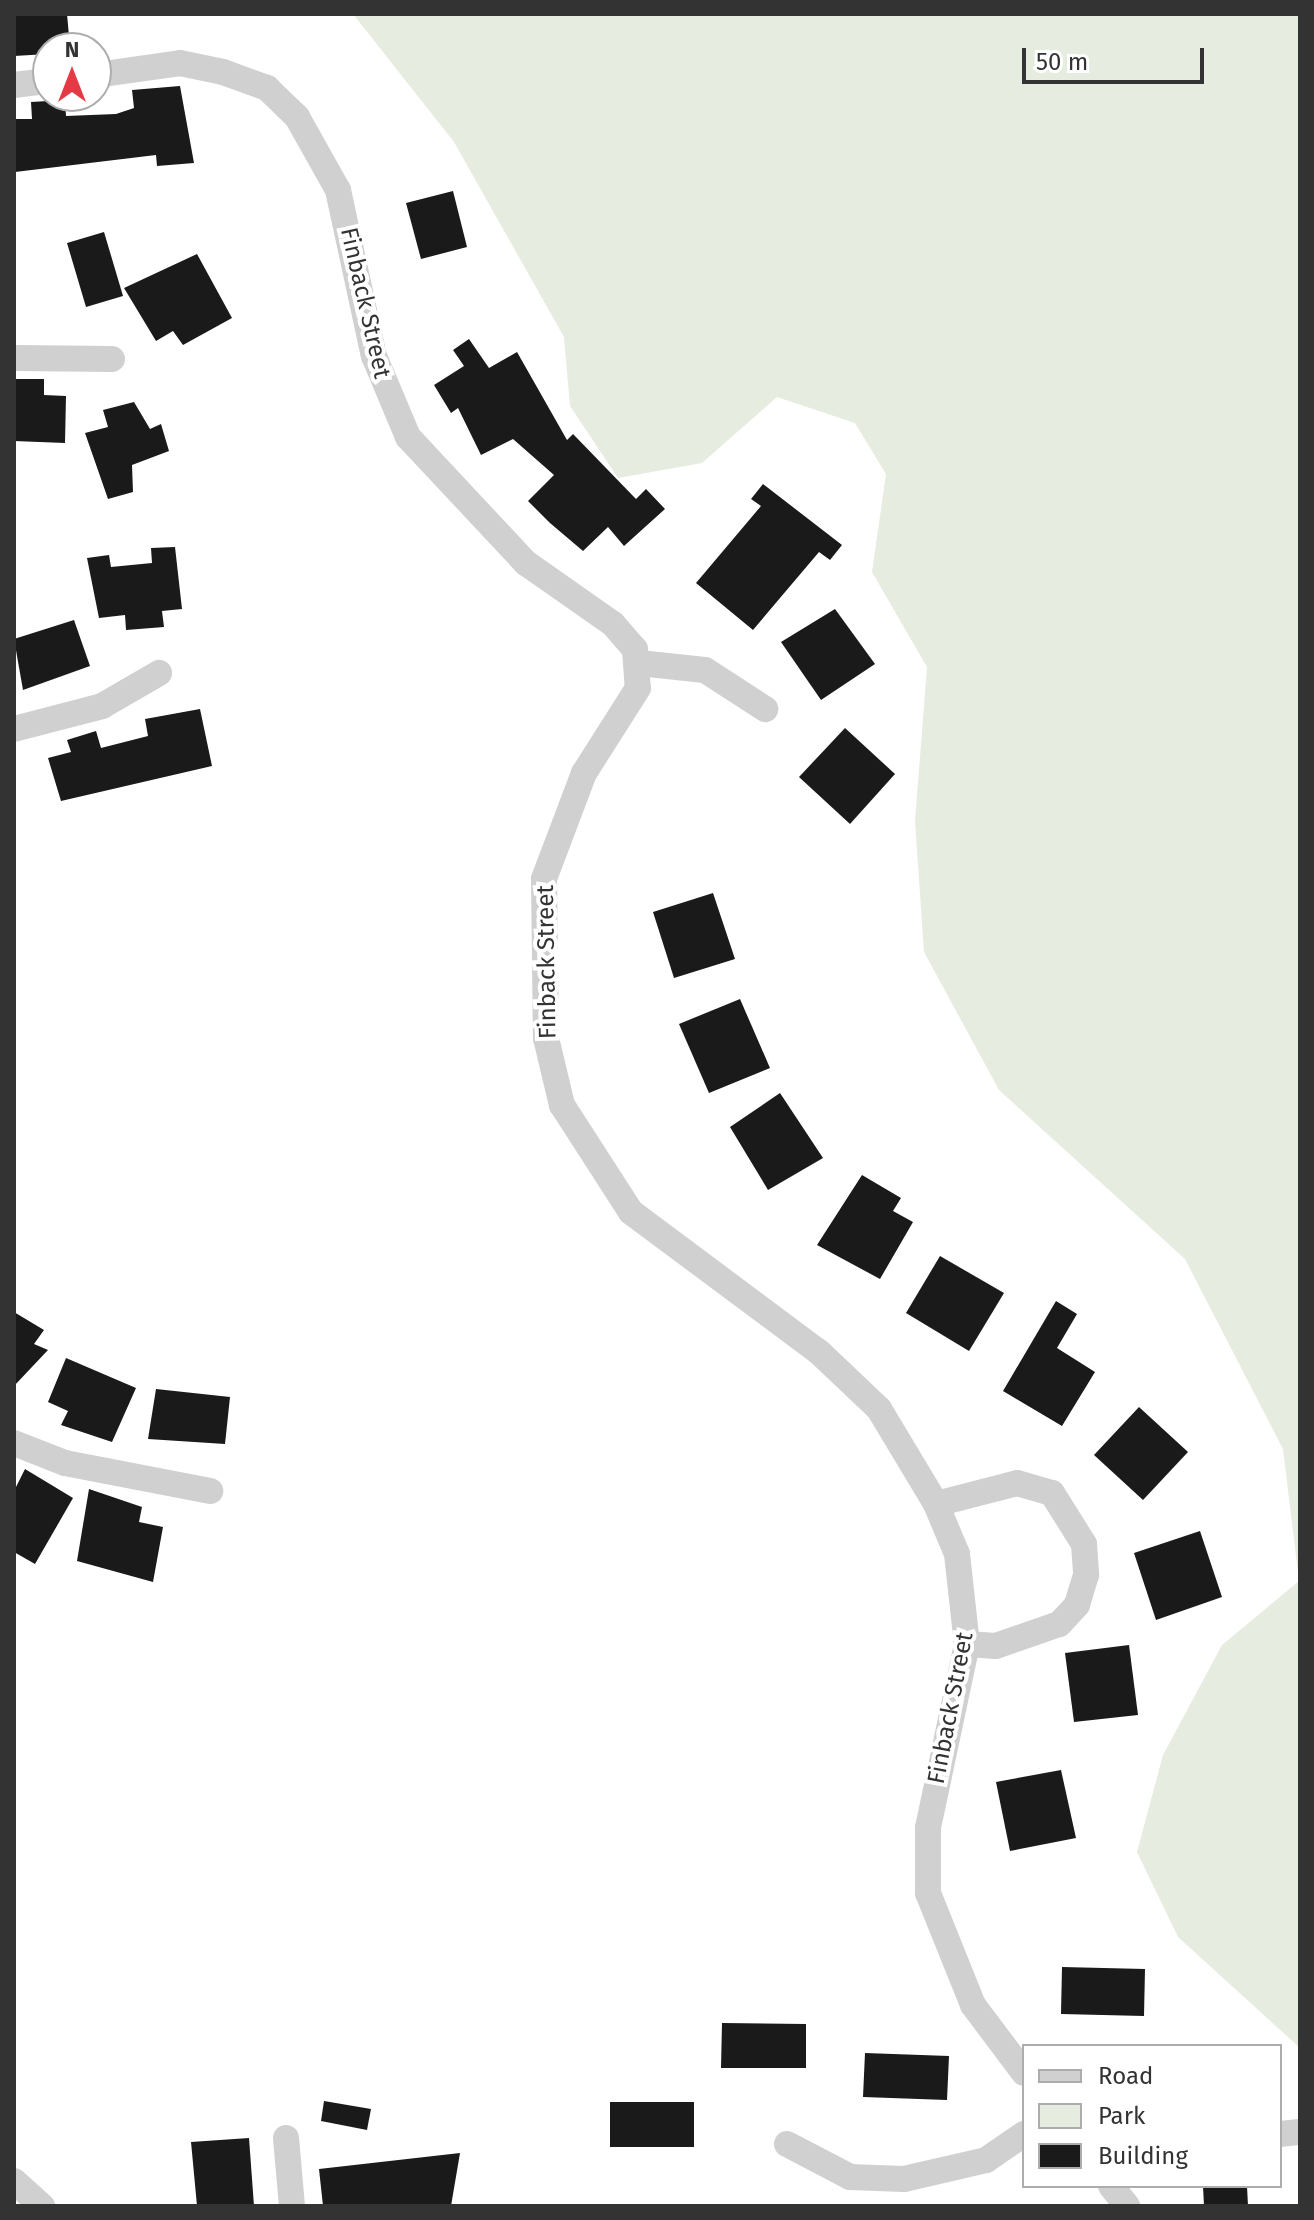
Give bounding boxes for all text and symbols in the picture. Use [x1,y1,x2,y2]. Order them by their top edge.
north arrow [32,32,112,112]
scale bar [1026,32,1208,82]
text: N [65,36,79,63]
text: 50 m [1036,48,1088,76]
street label: Finback Street [334,225,396,381]
street label: Finback Street [531,885,563,1039]
street label: Finback Street [922,1630,980,1786]
legend [1022,2044,1282,2188]
text: Road [1098,2062,1153,2090]
text: Park [1098,2102,1145,2130]
text: Building [1098,2142,1188,2170]

